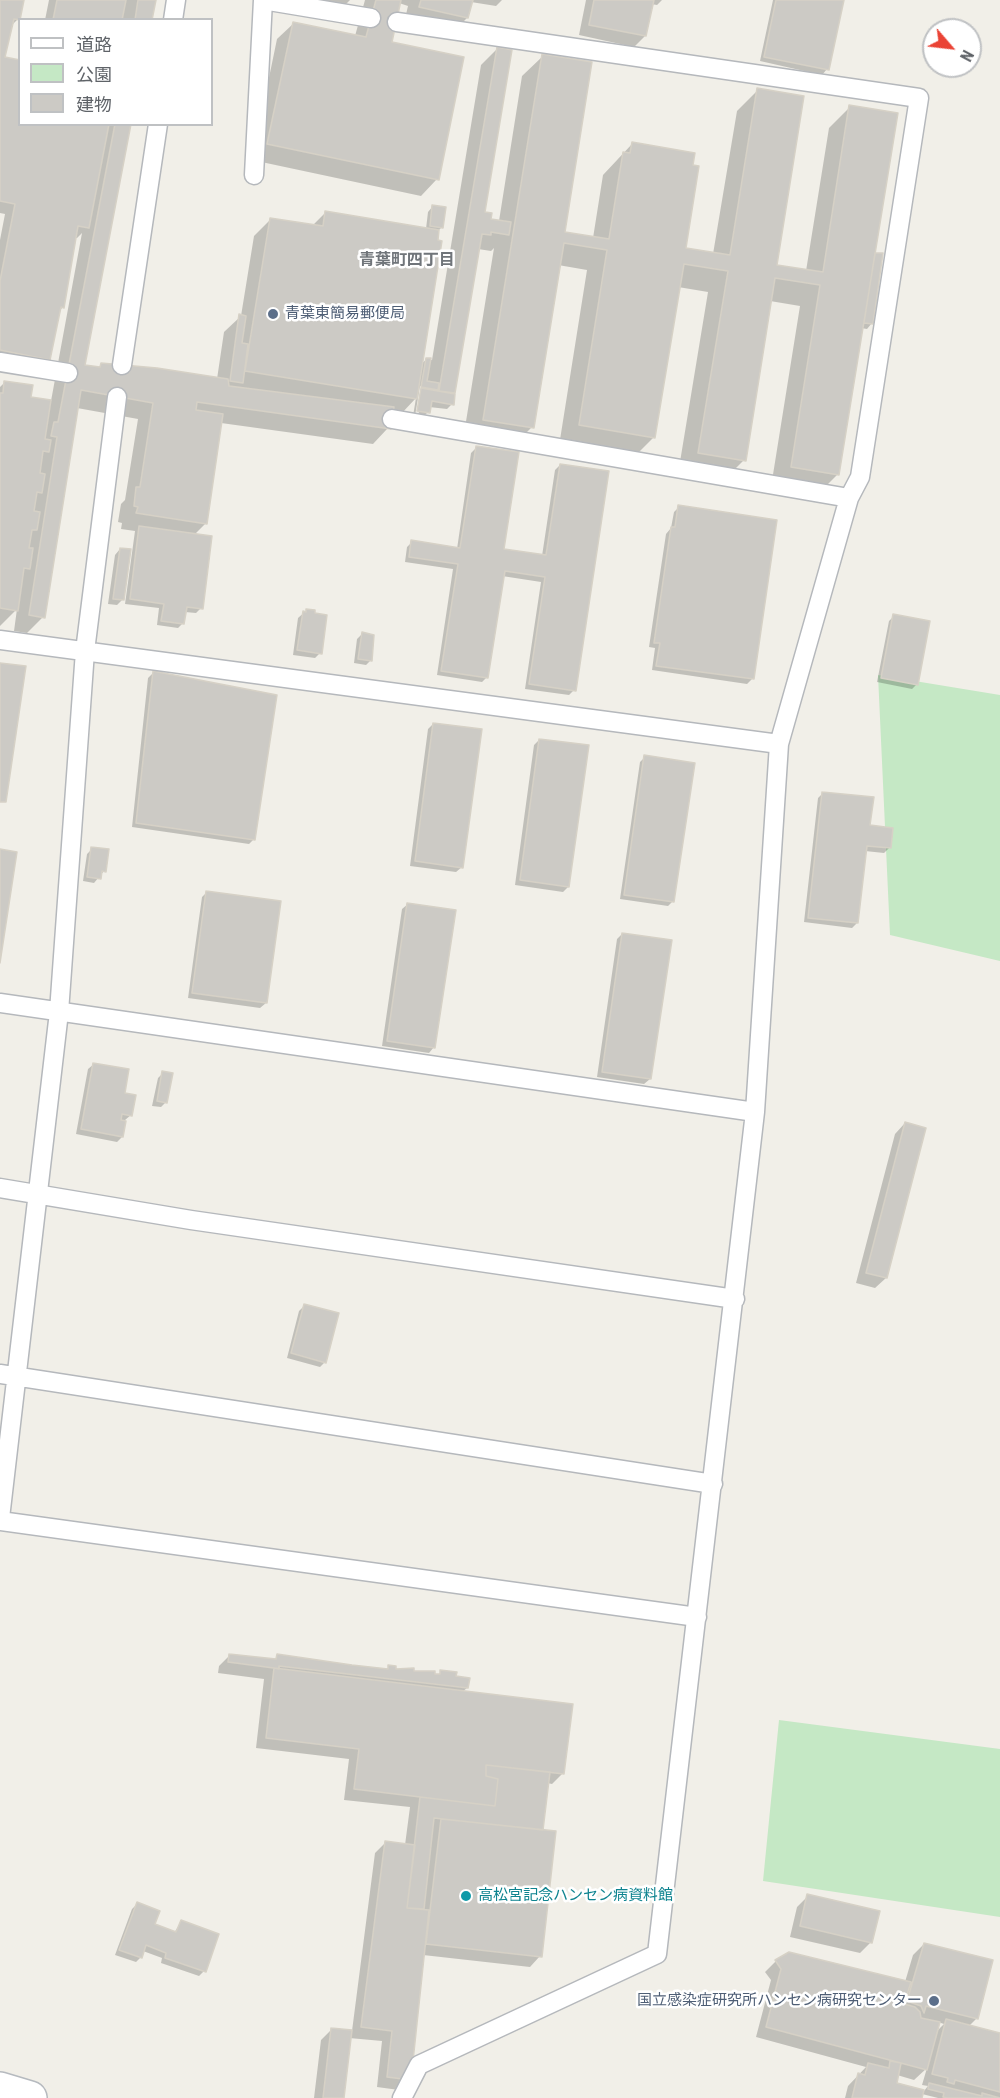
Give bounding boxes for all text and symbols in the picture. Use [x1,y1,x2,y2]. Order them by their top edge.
legend [18,18,213,126]
north arrow [922,18,982,78]
text: 道路 [76,34,112,55]
text: N [956,47,977,65]
text: 公園 [76,64,112,85]
text: 建物 [76,94,112,115]
district label: 青葉町四丁目 [359,251,455,271]
place label: 青葉東簡易郵便局 [285,305,405,323]
marker: 青葉東簡易郵便局 [266,307,280,321]
place label: 高松宮記念ハンセン病資料館 [478,1887,673,1905]
marker: 高松宮記念ハンセン病資料館 [459,1889,473,1903]
place label: 国立感染症研究所ハンセン病研究センター [637,1992,922,2010]
marker: 国立感染症研究所ハンセン病研究センター [927,1994,941,2008]

